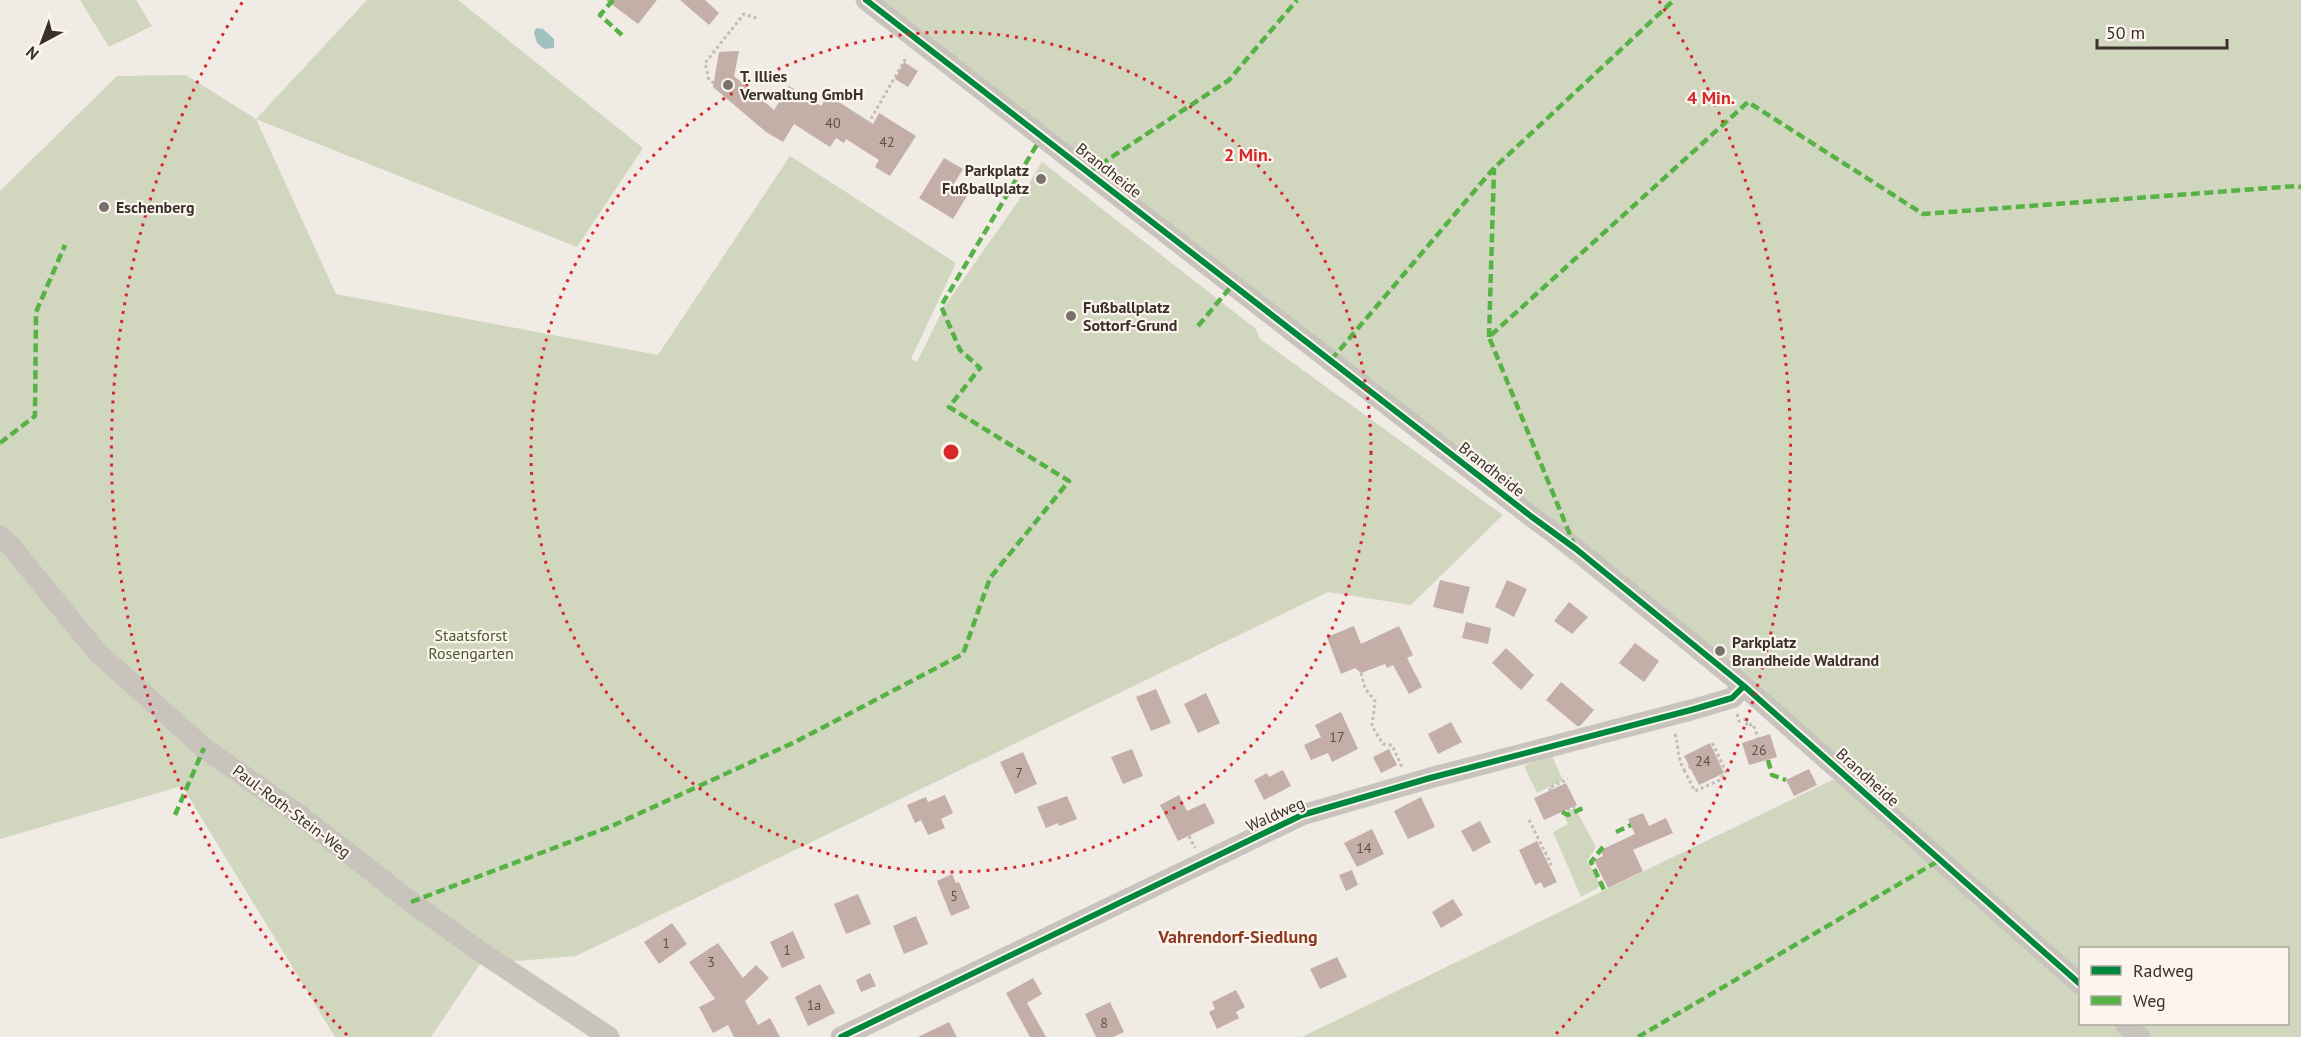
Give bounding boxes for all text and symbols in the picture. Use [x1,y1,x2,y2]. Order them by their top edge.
north arrow [12,12,72,72]
scale bar [2097,12,2228,50]
text: 50 m [2106,21,2145,44]
text: N [22,42,43,64]
place label: T. Illies Verwaltung GmbH [739,66,863,104]
marker: T. Illies Verwaltung GmbH [721,78,735,92]
text: 4 Min. [1687,86,1735,109]
house number: 40 [825,114,841,132]
house number: 42 [879,133,895,151]
street label: Brandheide [1072,138,1146,202]
text: 2 Min. [1224,143,1272,166]
place label: Parkplatz Fußballplatz [942,160,1029,198]
marker: Parkplatz Fußballplatz [1034,172,1048,186]
place label: Eschenberg [116,197,195,217]
marker: Eschenberg [97,200,111,214]
place label: Fußballplatz Sottorf-Grund [1083,297,1177,335]
marker: Fußballplatz Sottorf-Grund [1064,309,1078,323]
street label: Brandheide [1455,437,1529,501]
centre of rings [941,442,961,462]
park label: Staatsforst Rosengarten [428,625,514,663]
place label: Parkplatz Brandheide Waldrand [1732,632,1879,670]
marker: Parkplatz Brandheide Waldrand [1713,644,1727,658]
house number: 17 [1329,728,1345,746]
house number: 26 [1751,741,1767,759]
street label: Brandheide [1832,743,1904,811]
house number: 24 [1695,752,1711,770]
street label: Paul-Roth-Stein-Weg [229,760,355,862]
house number: 7 [1015,764,1023,782]
street label: Waldweg [1243,792,1307,836]
house number: 14 [1356,839,1372,857]
house number: 5 [950,887,958,905]
district label: Vahrendorf-Siedlung [1157,925,1318,948]
house number: 1 [662,934,670,952]
house number: 1 [783,941,791,959]
legend [2079,947,2289,1025]
house number: 3 [707,953,715,971]
text: Radweg [2133,959,2194,982]
text: Weg [2133,989,2166,1012]
house number: 1a [807,996,821,1014]
house number: 8 [1100,1014,1108,1032]

